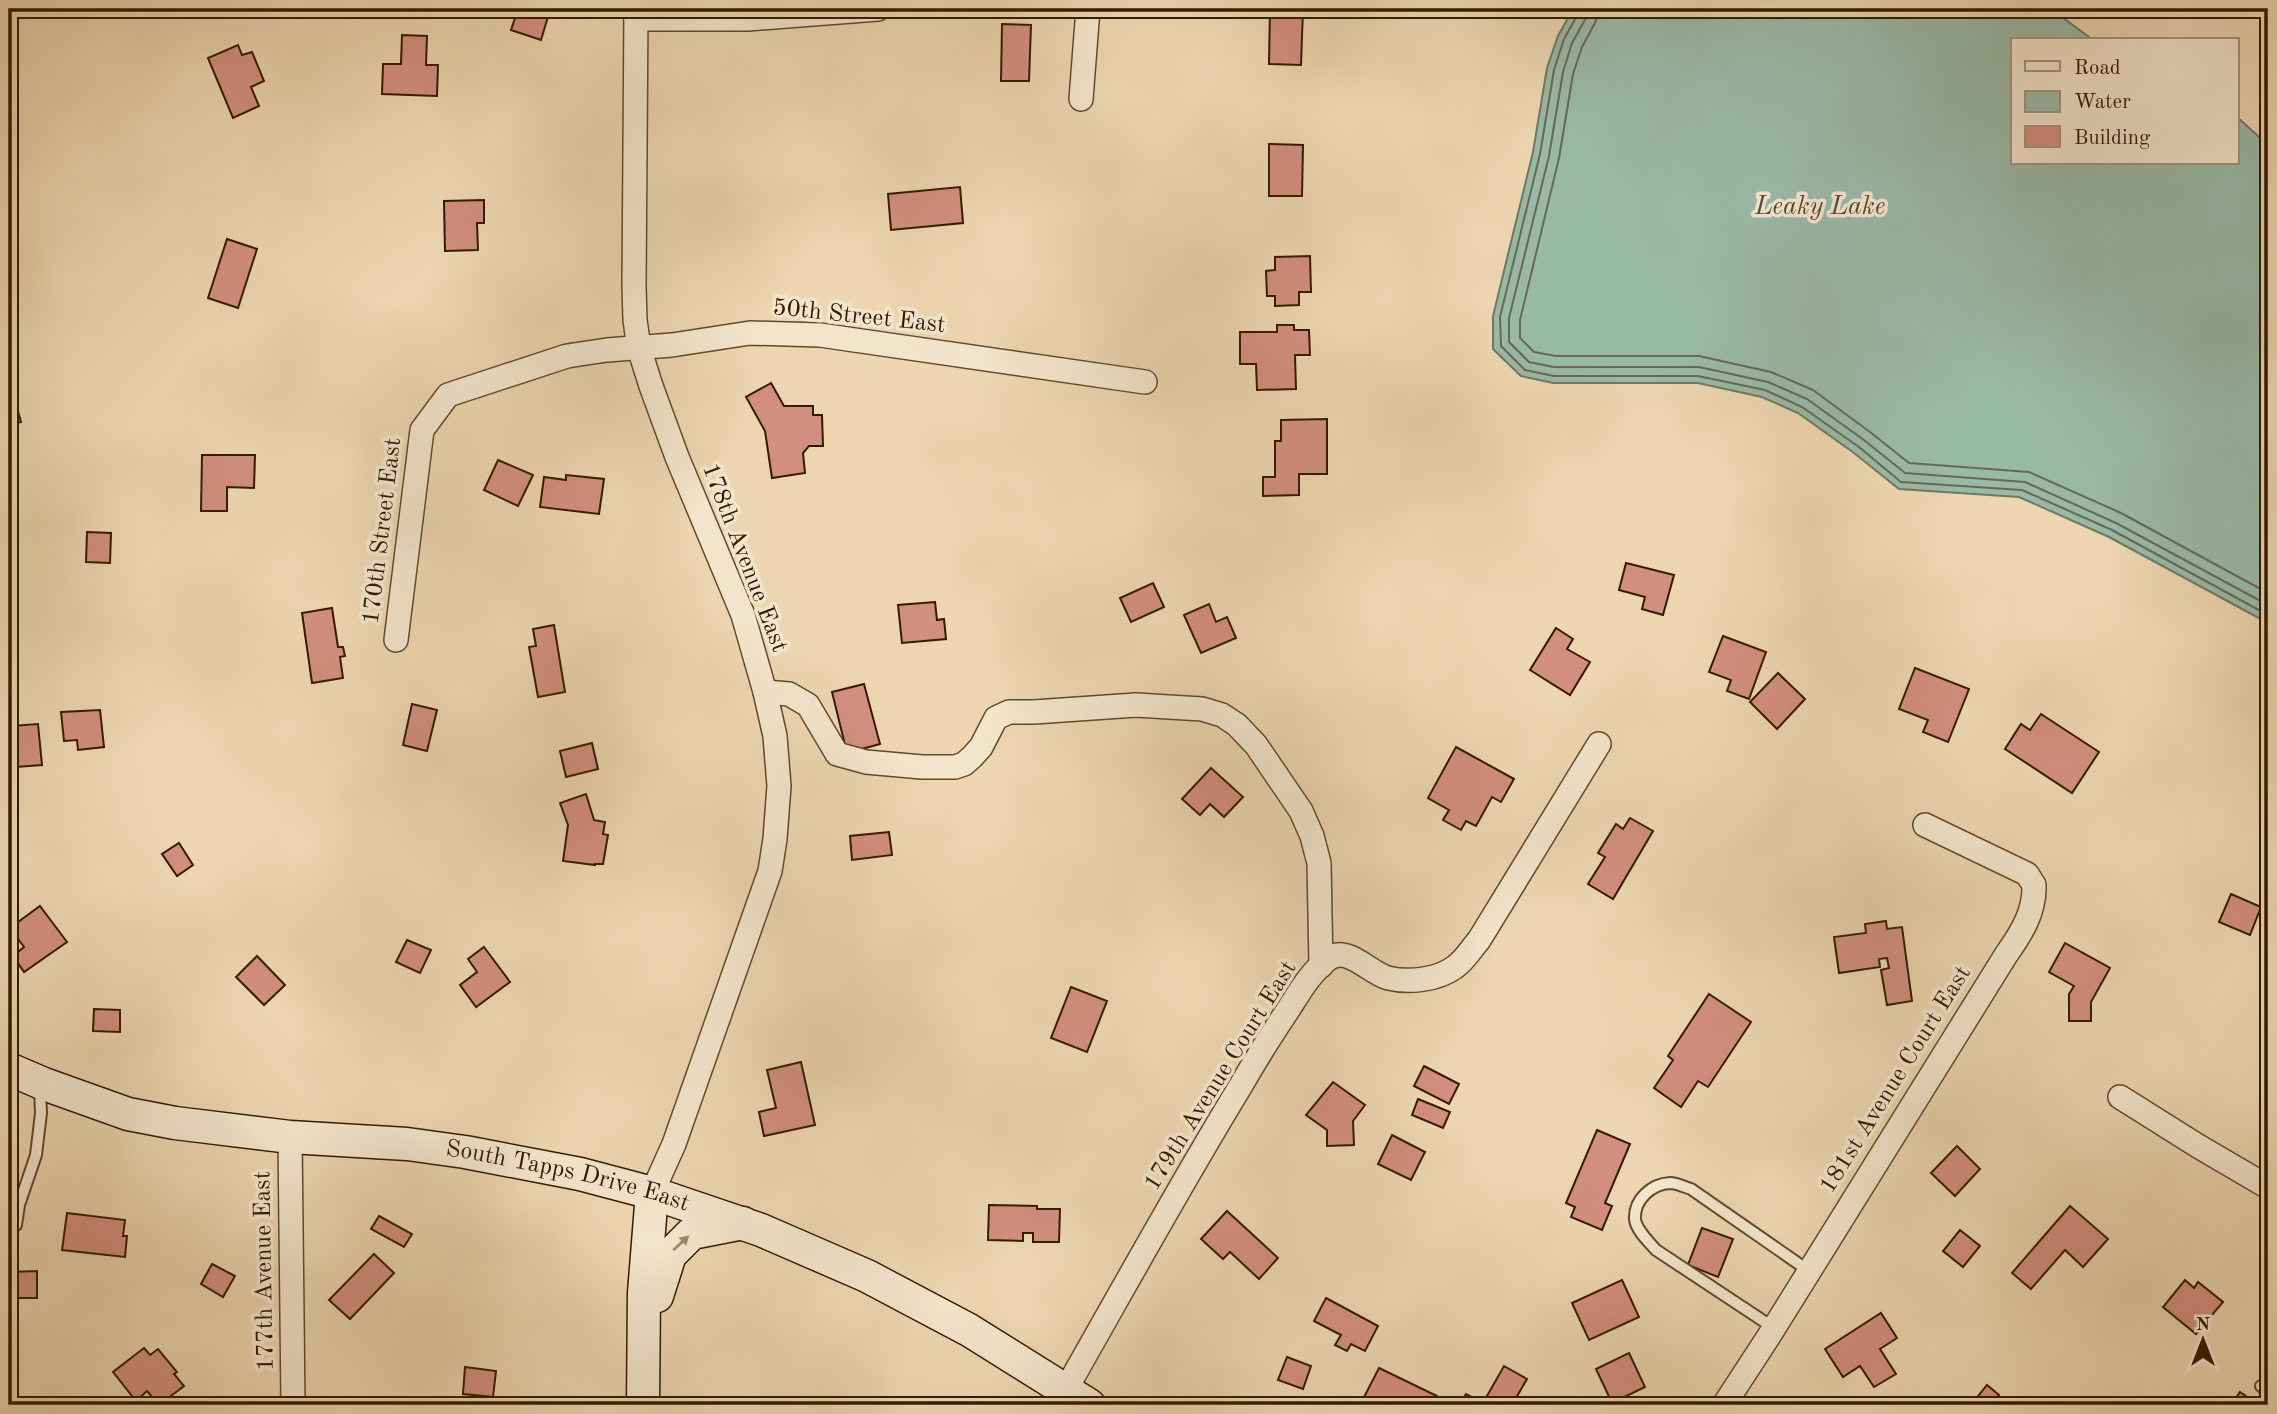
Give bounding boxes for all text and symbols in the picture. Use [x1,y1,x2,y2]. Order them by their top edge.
legend [2011,38,2238,164]
text: Road [2074,58,2121,79]
text: Water [2074,92,2131,113]
text: Building [2074,128,2151,149]
water label: Leaky Lake [1754,194,1885,220]
street label: 50th Street East [771,296,947,338]
street label: 170th Street East [360,436,406,626]
street label: 178th Avenue East [697,460,791,656]
street label: 179th Avenue Court East [1140,957,1302,1195]
street label: 181st Avenue Court East [1816,962,1976,1198]
street label: South Tapps Drive East [444,1137,692,1217]
street label: 177th Avenue East [251,1171,279,1371]
one-way arrow [672,1236,689,1252]
north arrow [2168,1306,2238,1376]
text: N [2196,1316,2211,1335]

